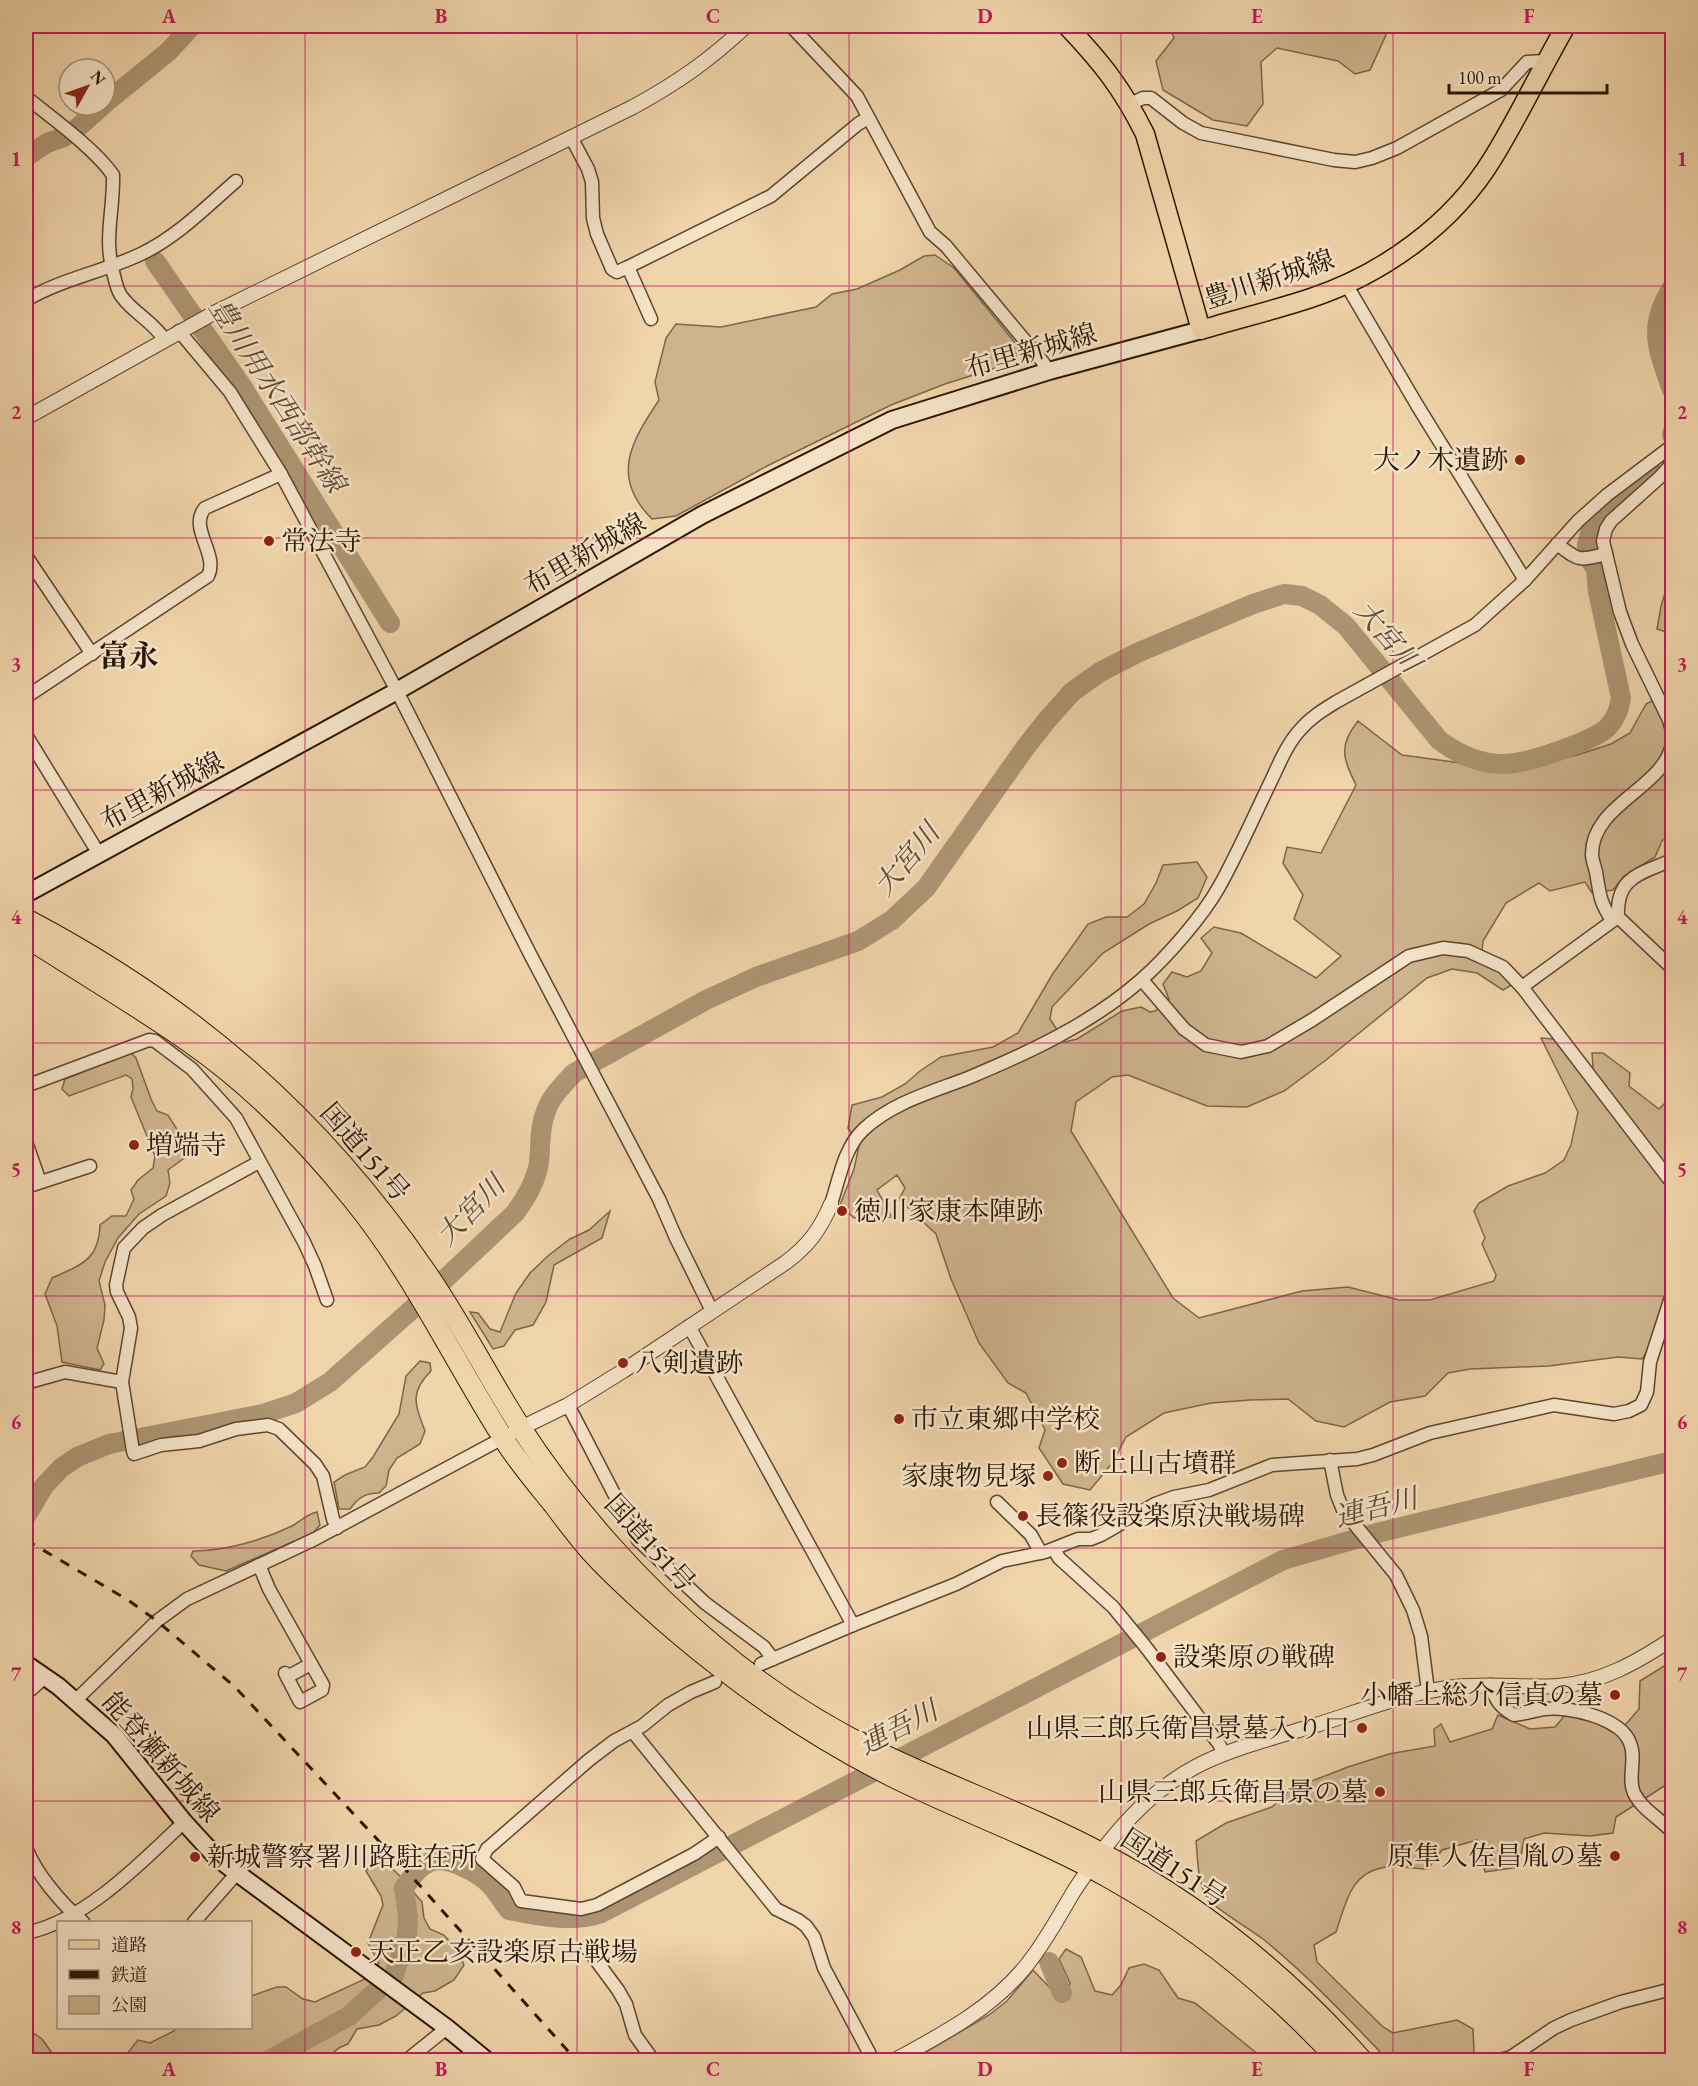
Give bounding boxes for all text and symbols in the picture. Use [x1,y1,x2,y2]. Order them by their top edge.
text: A [161,3,177,29]
text: B [435,3,447,29]
text: C [706,3,720,29]
text: D [977,3,993,29]
text: E [1251,3,1263,29]
text: F [1524,3,1535,29]
north arrow [57,57,117,117]
scale bar [1449,57,1606,95]
text: N [86,66,110,89]
text: 100 m [1458,66,1502,89]
text: 1 [11,146,21,172]
text: 1 [1677,146,1687,172]
street label: 豊川新城線 [1199,241,1338,316]
water label: 豊川用水西部幹線 [202,291,356,501]
street label: 布里新城線 [961,315,1101,386]
text: 2 [11,399,22,425]
text: 2 [1677,399,1688,425]
place label: 大ノ木遺跡 [1373,442,1508,477]
marker: 大ノ木遺跡 [1513,453,1527,467]
street label: 布里新城線 [518,505,652,602]
place label: 常法寺 [281,523,362,558]
marker: 常法寺 [262,534,276,548]
water label: 大宮川 [1347,592,1431,682]
district label: 富永 [99,636,159,675]
text: 3 [11,651,21,677]
text: 3 [1677,651,1687,677]
street label: 布里新城線 [94,743,230,838]
water label: 大宮川 [865,813,949,903]
text: 4 [11,904,22,930]
text: 4 [1677,904,1688,930]
street label: 国道151号 [313,1095,418,1208]
place label: 増端寺 [146,1127,227,1162]
marker: 増端寺 [127,1138,141,1152]
text: 5 [11,1156,21,1182]
text: 5 [1677,1156,1687,1182]
water label: 大宮川 [428,1165,514,1253]
place label: 徳川家康本陣跡 [854,1193,1043,1228]
marker: 徳川家康本陣跡 [835,1204,849,1218]
place label: 八剣遺跡 [635,1345,743,1380]
marker: 八剣遺跡 [616,1356,630,1370]
place label: 市立東郷中学校 [911,1401,1100,1436]
text: 6 [11,1409,22,1435]
text: 6 [1677,1409,1688,1435]
marker: 市立東郷中学校 [892,1412,906,1426]
place label: 断上山古墳群 [1074,1445,1236,1480]
marker: 断上山古墳群 [1055,1456,1069,1470]
place label: 家康物見塚 [901,1458,1036,1493]
marker: 家康物見塚 [1041,1469,1055,1483]
water label: 連吾川 [1331,1479,1424,1535]
street label: 国道151号 [597,1486,703,1599]
place label: 長篠役設楽原決戦場碑 [1035,1498,1305,1533]
marker: 長篠役設楽原決戦場碑 [1016,1509,1030,1523]
place label: 設楽原の戦碑 [1173,1639,1335,1674]
marker: 設楽原の戦碑 [1154,1650,1168,1664]
text: 7 [11,1661,22,1687]
text: 7 [1677,1661,1688,1687]
place label: 小幡上総介信貞の墓 [1360,1677,1603,1712]
street label: 能登瀬新城線 [95,1684,228,1829]
marker: 小幡上総介信貞の墓 [1608,1688,1622,1702]
water label: 連吾川 [852,1691,946,1762]
place label: 山県三郎兵衛昌景墓入り口 [1026,1710,1350,1745]
marker: 山県三郎兵衛昌景墓入り口 [1355,1721,1369,1735]
place label: 山県三郎兵衛昌景の墓 [1098,1774,1368,1809]
marker: 山県三郎兵衛昌景の墓 [1373,1785,1387,1799]
street label: 国道151号 [1114,1820,1234,1915]
place label: 原隼人佐昌胤の墓 [1387,1838,1603,1873]
place label: 新城警察署川路駐在所 [207,1839,477,1874]
marker: 原隼人佐昌胤の墓 [1608,1849,1622,1863]
marker: 新城警察署川路駐在所 [188,1850,202,1864]
text: 8 [11,1914,21,1940]
text: 8 [1677,1914,1687,1940]
legend [57,1921,252,2029]
text: 道路 [111,1933,147,1956]
place label: 天正乙亥設楽原古戦場 [368,1934,638,1969]
marker: 天正乙亥設楽原古戦場 [349,1945,363,1959]
text: 鉄道 [111,1963,147,1986]
text: 公園 [111,1993,147,2016]
text: A [161,2056,177,2082]
text: B [435,2056,447,2082]
text: C [706,2056,720,2082]
text: D [977,2056,993,2082]
text: E [1251,2056,1263,2082]
text: F [1524,2056,1535,2082]

